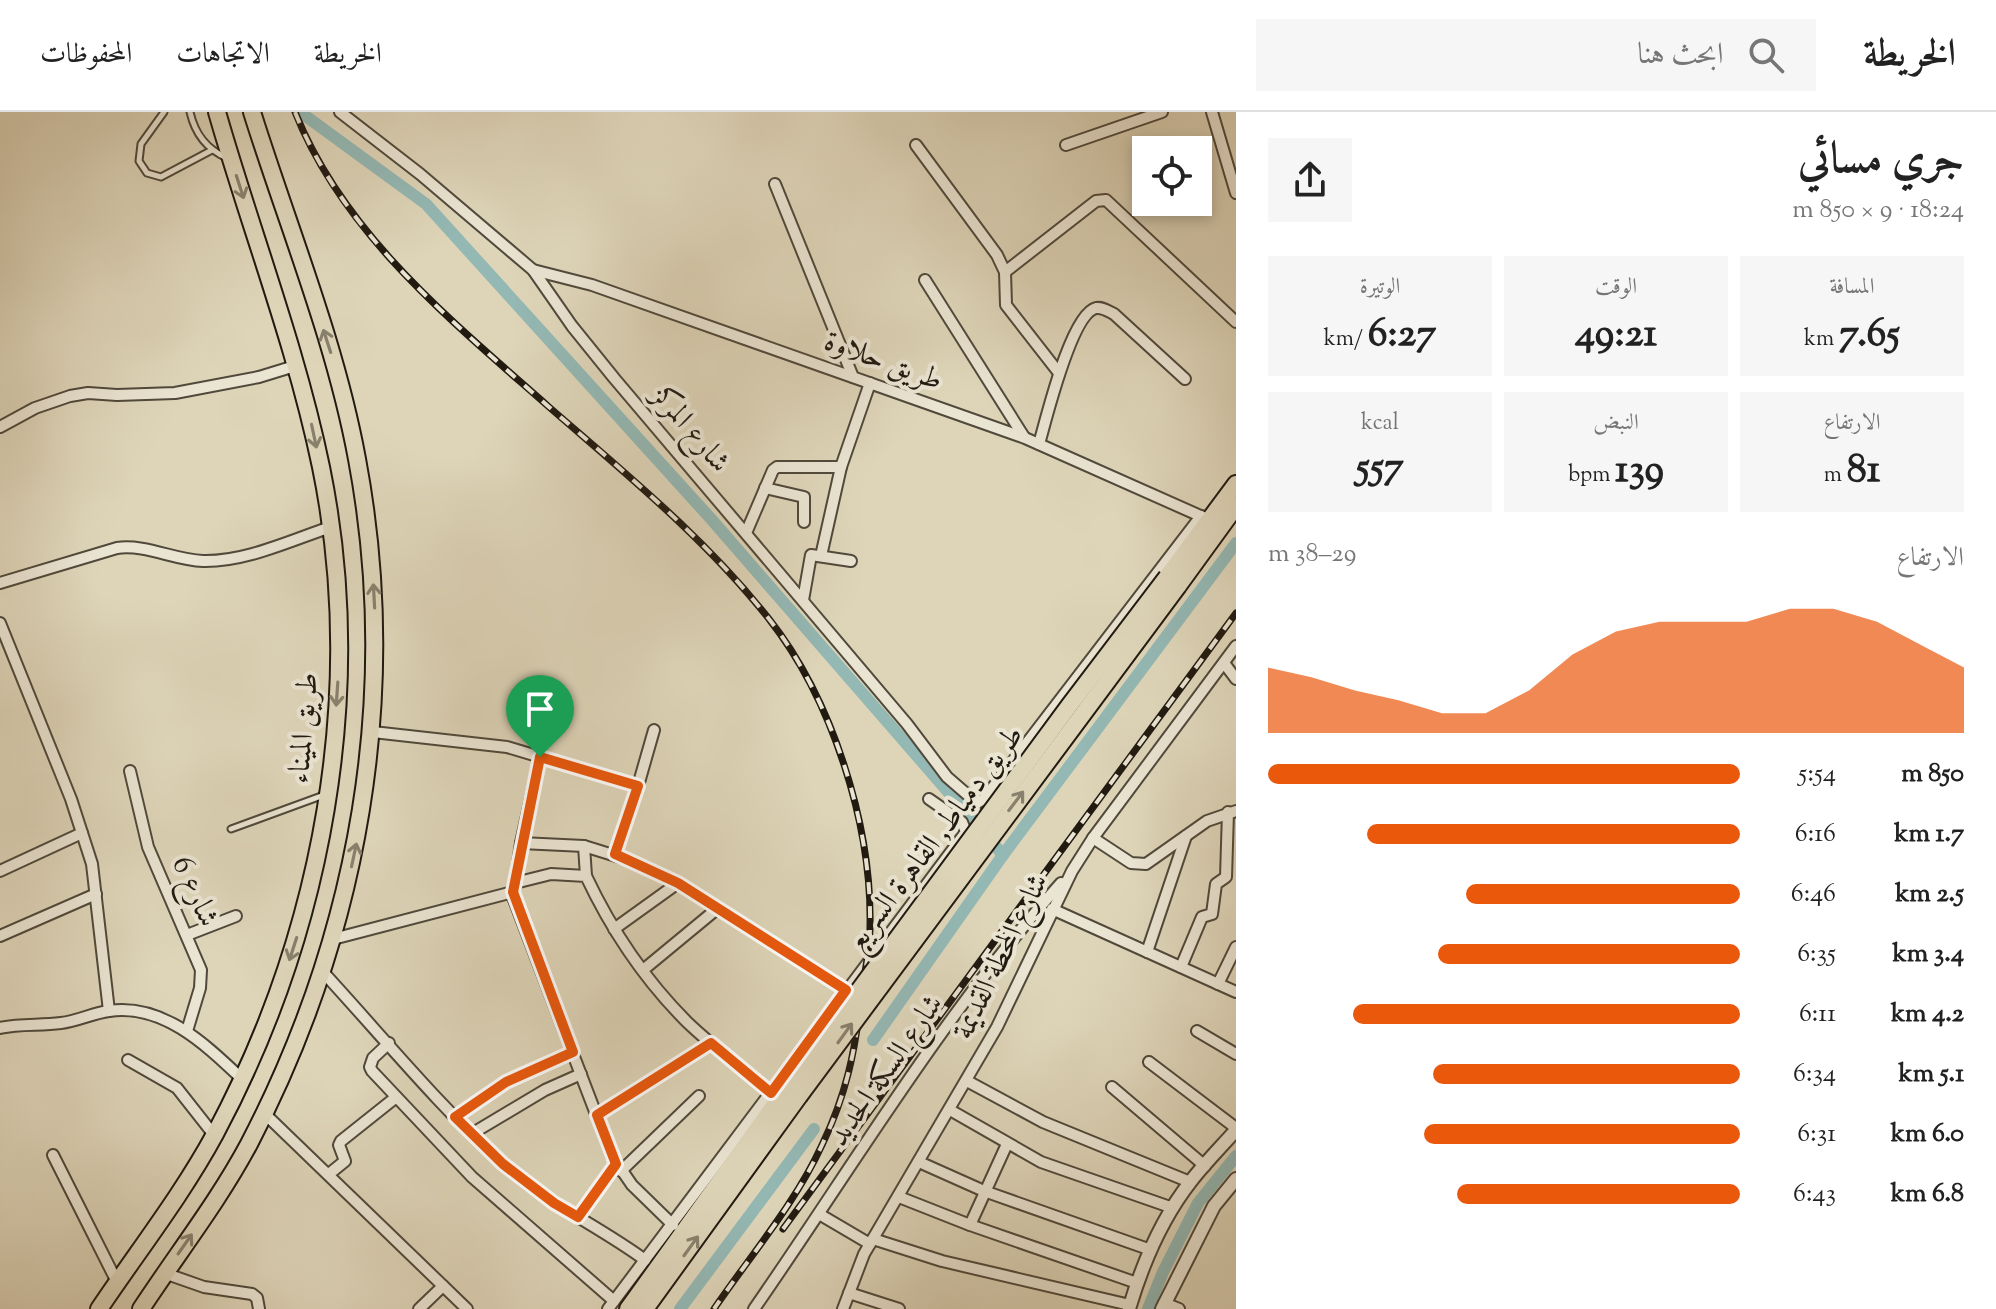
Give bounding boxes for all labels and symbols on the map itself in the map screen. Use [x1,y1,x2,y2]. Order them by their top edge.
one-way arrow [233,174,248,199]
street label: طريق حلاوة [818,321,948,403]
one-way arrow [319,329,334,355]
street label: شارع المركز [638,375,739,484]
one-way arrow [307,422,322,448]
one-way arrow [366,583,381,610]
street label: طريق الميناء [279,671,331,785]
pin [506,675,574,757]
one-way arrow [330,680,345,707]
street label: طريق دمياط, القاهرة السريع [837,717,1038,963]
one-way arrow [1008,791,1025,812]
one-way arrow [347,843,362,868]
street label: شارع 6 [159,850,229,935]
street label: شارع المحطة القديمة [943,867,1062,1048]
one-way arrow [285,936,300,962]
street label: شارع السكة الحديد [819,986,956,1156]
one-way arrow [837,1022,853,1044]
one-way arrow [177,1234,193,1256]
one-way arrow [683,1235,699,1257]

